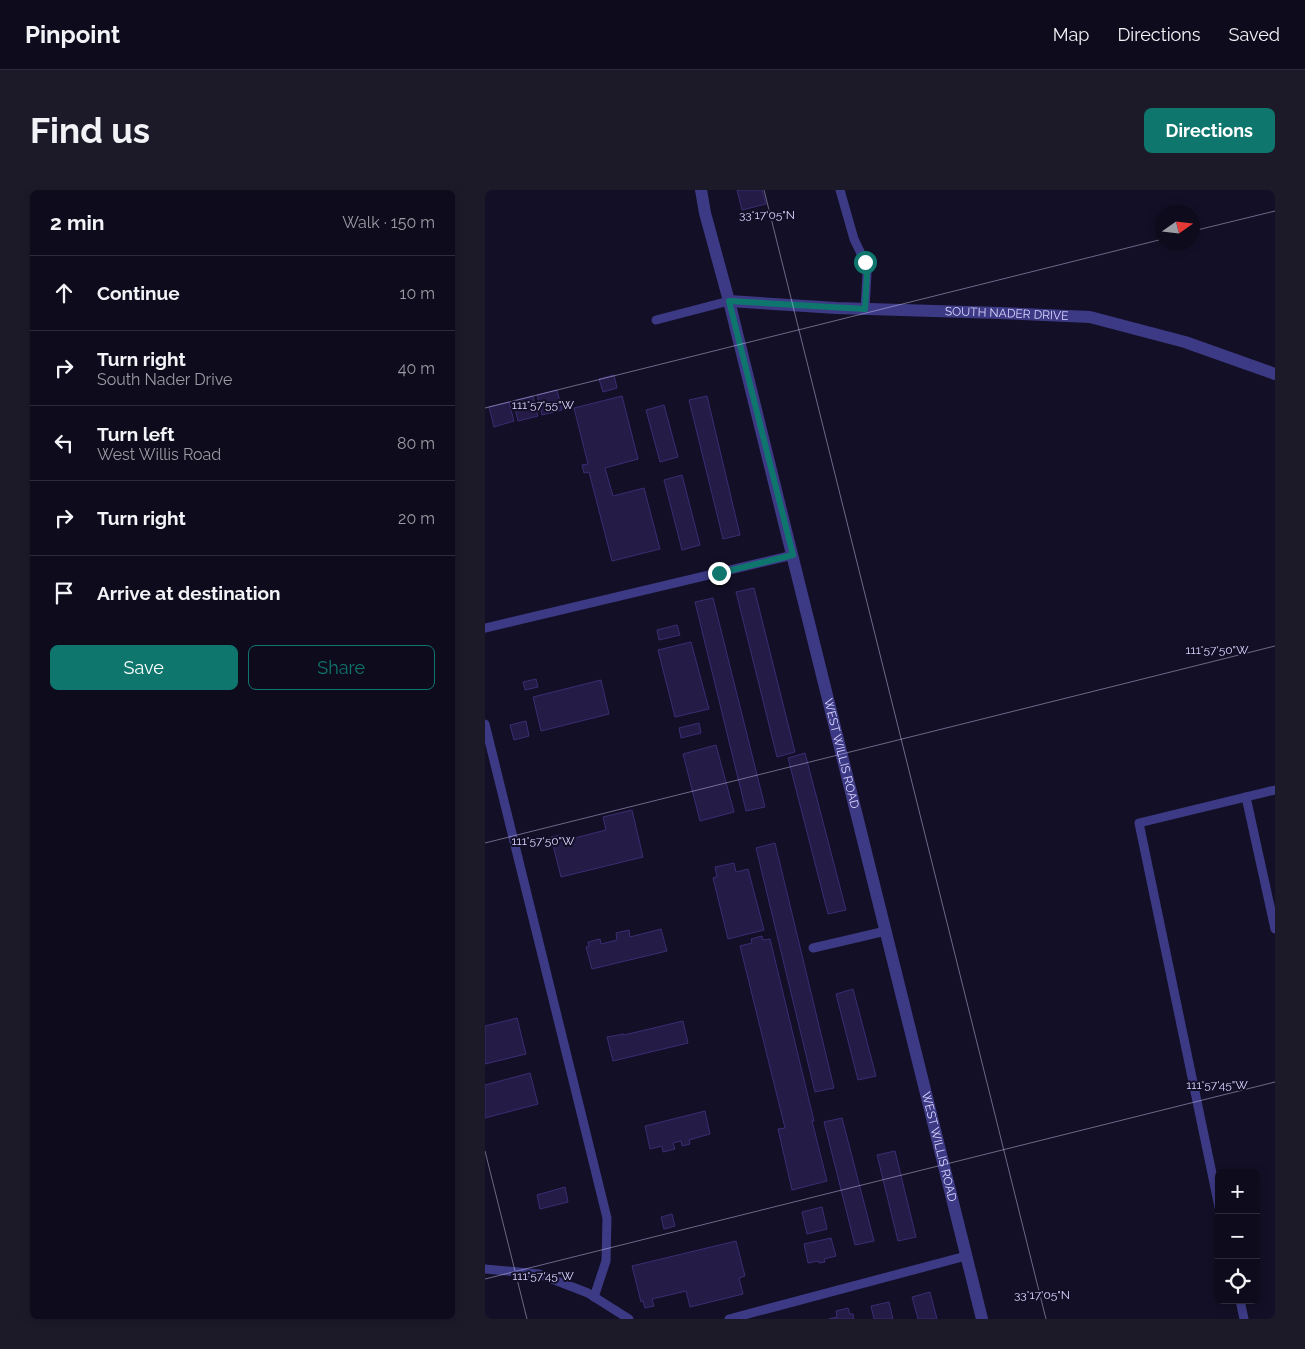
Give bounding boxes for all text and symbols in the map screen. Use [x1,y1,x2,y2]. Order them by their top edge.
text: Pinpoint [25,20,120,49]
text: Map [1053,24,1089,45]
text: Directions [1117,24,1201,45]
text: Saved [1229,24,1280,45]
button: Directions [1144,108,1275,153]
text: Find us [30,110,150,151]
north arrow [1155,205,1200,250]
text: 33°17'05"N [739,208,795,222]
text: 2 min [50,210,104,235]
text: Walk · 150 m [342,213,435,232]
route start [854,251,877,274]
icon: ahead [50,279,78,307]
text: Continue [97,282,180,304]
text: 10 m [400,284,435,303]
street label: SOUTH NADER DRIVE [945,304,1069,323]
text: Turn right [97,348,186,370]
icon: right [50,354,78,382]
text: 40 m [398,359,435,378]
text: South Nader Drive [97,370,232,389]
text: 111°57'55"W [512,398,575,412]
text: Turn left [97,423,174,445]
icon: left [50,429,78,457]
text: 80 m [397,434,435,453]
text: West Willis Road [97,445,221,464]
icon: right [50,504,78,532]
text: Turn right [97,507,186,529]
text: 20 m [398,509,435,528]
route end [708,562,731,585]
icon: arrive [50,579,78,607]
text: Arrive at destination [97,582,281,604]
text: 111°57'50"W [1185,643,1249,657]
button: Save [50,645,238,690]
button: Share [248,645,435,690]
street label: WEST WILLIS ROAD [821,697,862,811]
text: 111°57'50"W [511,834,575,848]
text: 111°57'45"W [1186,1078,1248,1092]
street label: WEST WILLIS ROAD [919,1090,960,1204]
map controls [1215,1169,1260,1304]
button: + [1215,1169,1260,1214]
button: − [1215,1214,1260,1259]
button: locate [1215,1259,1260,1304]
text: 111°57'45"W [512,1269,574,1283]
text: 33°17'05"N [1014,1288,1070,1302]

